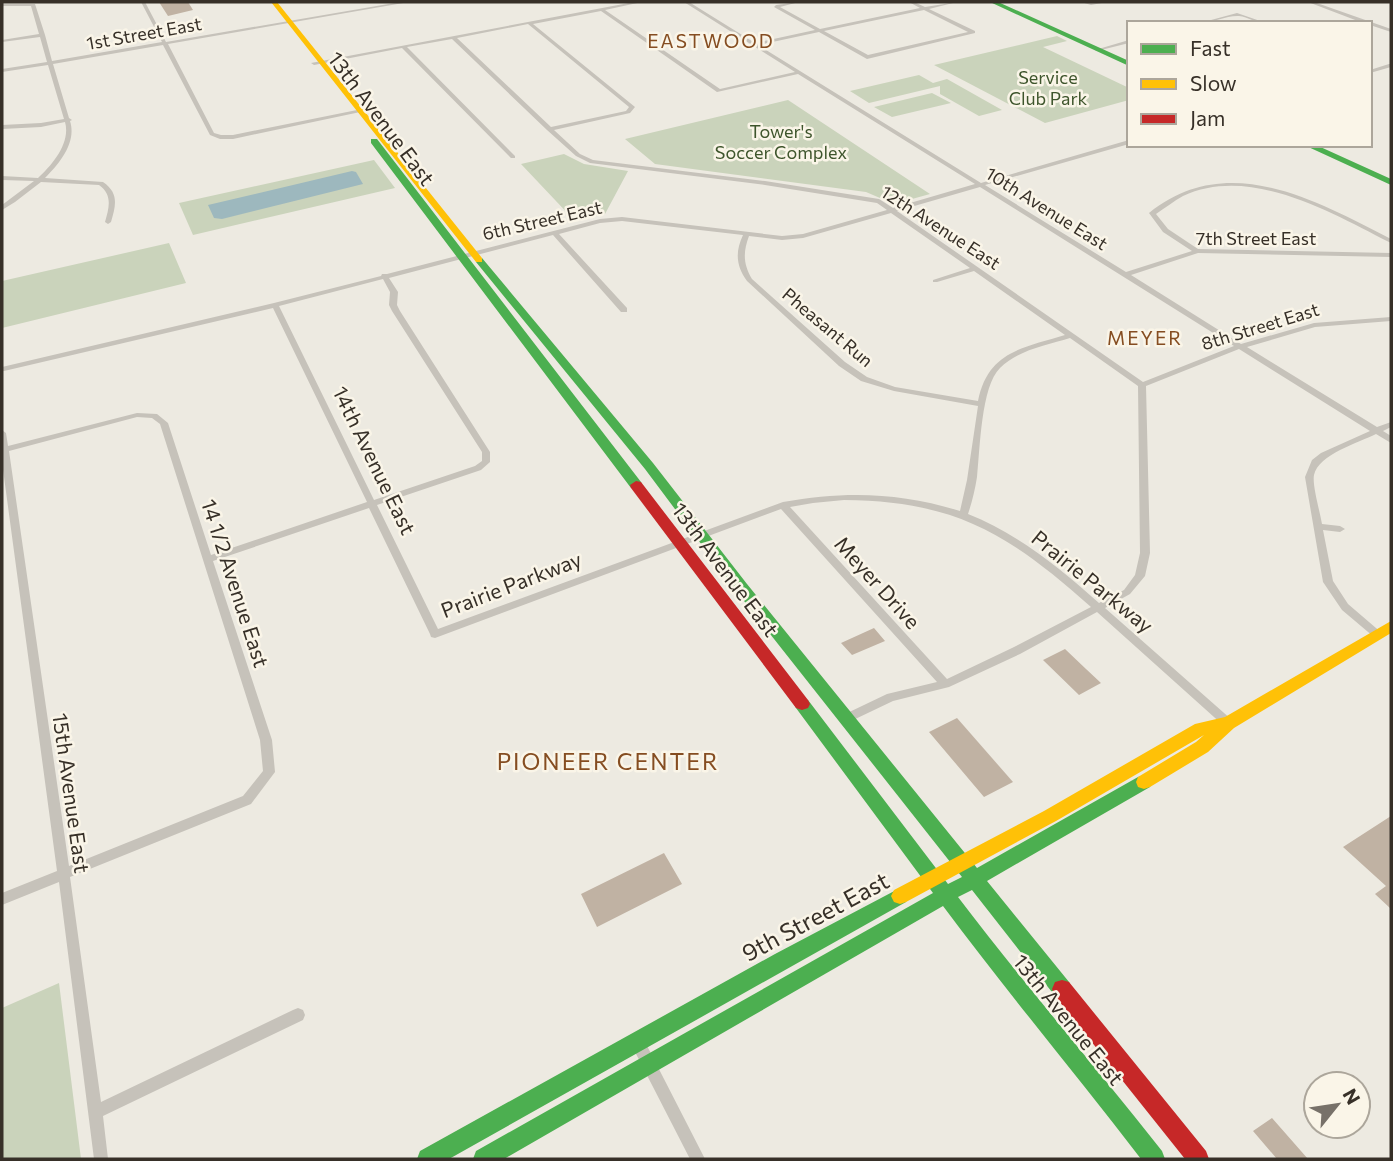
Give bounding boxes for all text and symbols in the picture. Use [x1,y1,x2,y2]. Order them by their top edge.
street label: 1st Street East [85,12,203,54]
legend [1127,21,1372,147]
district label: EASTWOOD [647,29,775,52]
text: Fast [1190,35,1231,60]
street label: 13th Avenue East [324,46,440,190]
park label: Service Club Park [1009,66,1088,109]
text: Slow [1190,70,1237,95]
text: Jam [1190,105,1225,130]
park label: Tower's Soccer Complex [715,120,848,163]
street label: 10th Avenue East [982,162,1112,254]
street label: 12th Avenue East [877,180,1005,274]
street label: 6th Street East [480,196,604,244]
street label: 7th Street East [1196,227,1316,249]
street label: Pheasant Run [778,283,878,371]
street label: 8th Street East [1198,298,1322,354]
district label: MEYER [1107,326,1183,349]
street label: 14th Avenue East [328,382,422,538]
street label: 14 1/2 Avenue East [197,496,275,670]
street label: 13th Avenue East [668,497,784,641]
street label: Prairie Parkway [1027,524,1159,638]
street label: Meyer Drive [830,531,926,633]
street label: Prairie Parkway [437,546,585,622]
street label: 15th Avenue East [48,711,96,875]
district label: PIONEER CENTER [497,747,719,775]
street label: 9th Street East [736,865,894,967]
street label: 13th Avenue East [1009,948,1129,1090]
north arrow [1302,1070,1372,1140]
text: N [1339,1084,1366,1108]

